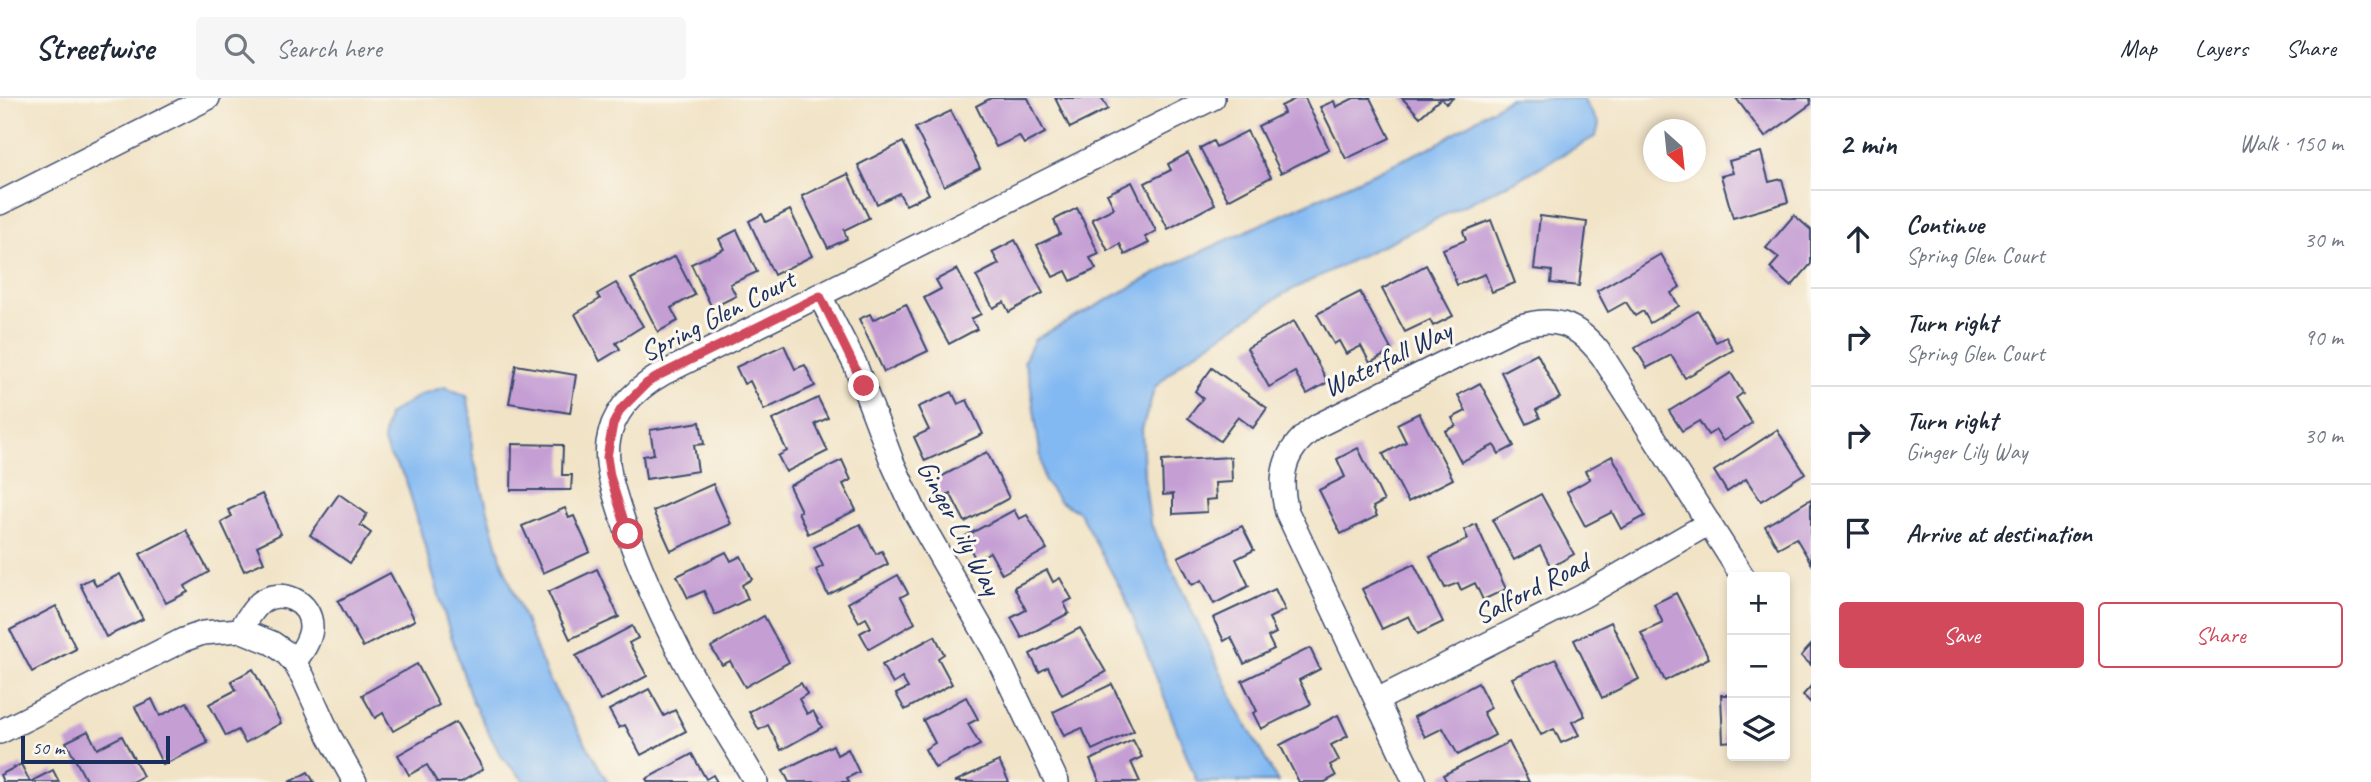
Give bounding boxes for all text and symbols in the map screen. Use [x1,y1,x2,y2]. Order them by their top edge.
search box [196,17,686,80]
text: Streetwise [35,27,154,69]
icon: search [220,29,258,67]
text: Search here [276,32,382,65]
text: Map [2120,33,2157,63]
text: Layers [2195,33,2248,63]
text: Share [2286,33,2336,63]
north arrow [1643,119,1706,182]
text: 2 min [1839,125,1896,163]
text: Walk · 150 m [2239,129,2343,158]
text: Continue [1906,208,1984,241]
icon: ahead [1839,220,1877,258]
text: 30 m [2304,225,2343,254]
text: Spring Glen Court [1906,241,2045,270]
street label: Spring Glen Court [634,260,803,369]
text: Turn right [1906,306,1997,339]
street label: Waterfall Way [1317,311,1459,405]
icon: right [1839,318,1877,356]
text: 90 m [2304,323,2343,352]
text: Spring Glen Court [1906,339,2045,368]
route end [848,370,879,401]
text: Turn right [1906,404,1997,437]
icon: right [1839,416,1877,454]
text: 30 m [2304,421,2343,450]
text: Ginger Lily Way [1906,437,2027,466]
street label: Ginger Lily Way [909,454,1011,603]
icon: arrive [1839,514,1877,552]
text: Arrive at destination [1906,517,2092,550]
route start [612,518,643,549]
street label: Salford Road [1468,543,1598,632]
map controls [1727,572,1790,761]
button: + [1727,572,1790,635]
button: Save [1839,602,2084,668]
button: Share [2098,602,2343,668]
button: − [1727,635,1790,698]
button: layers [1727,698,1790,761]
scale bar [21,733,170,765]
text: 50 m [32,736,64,760]

